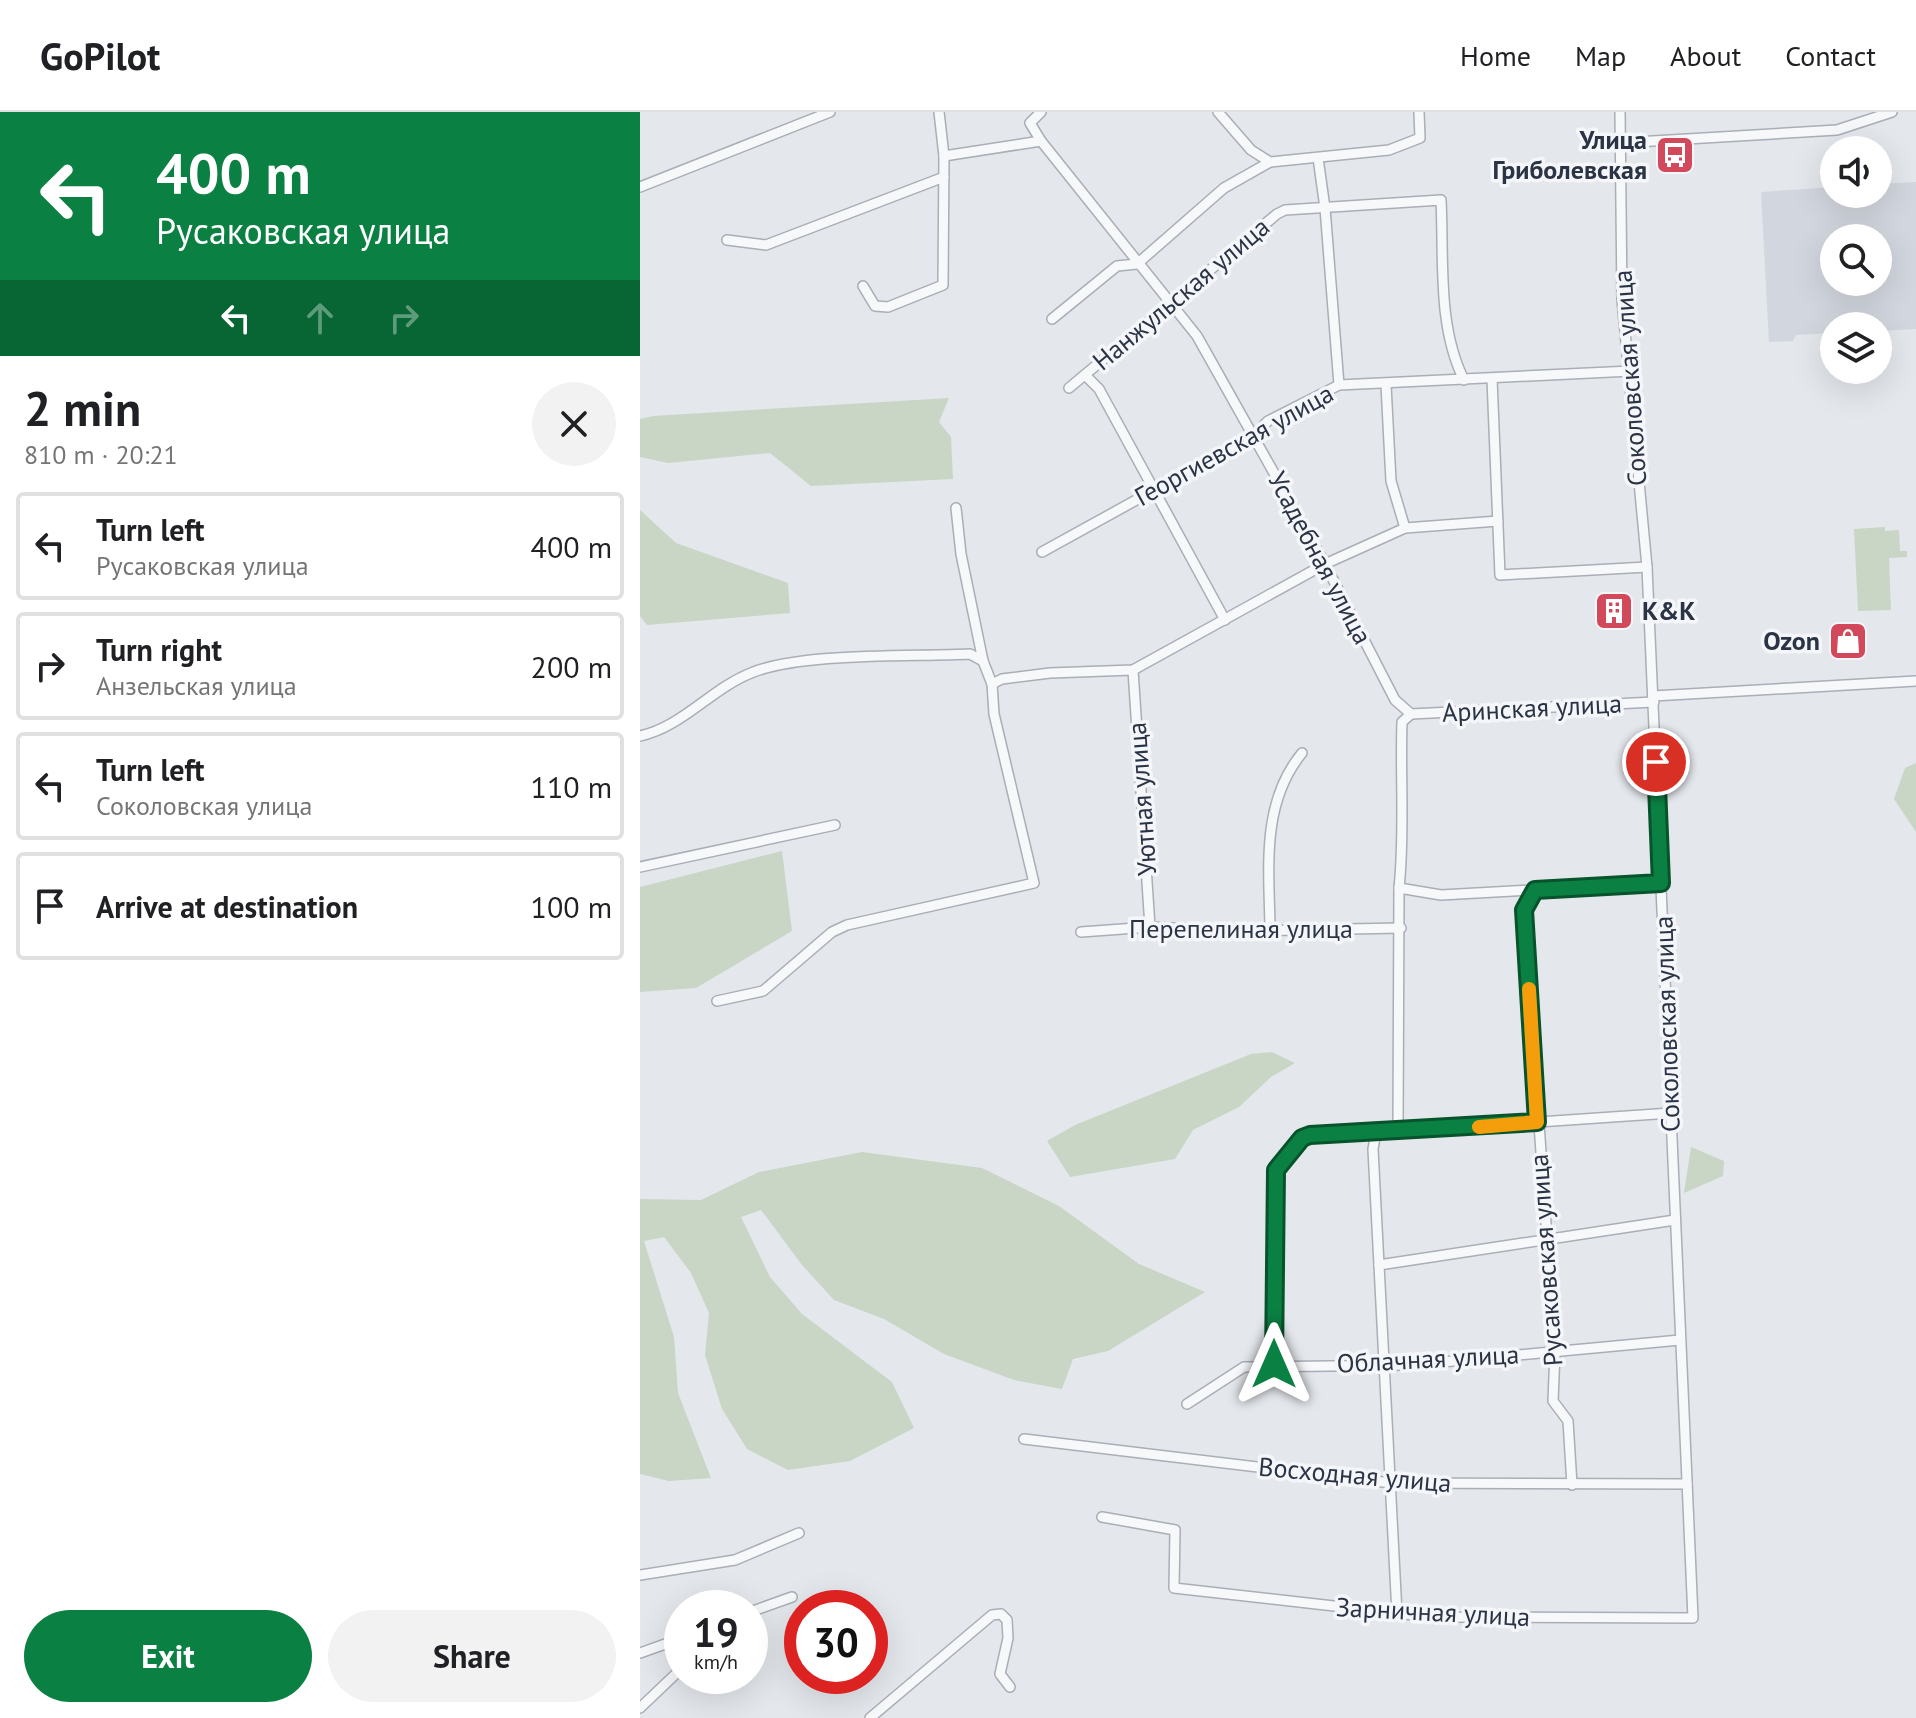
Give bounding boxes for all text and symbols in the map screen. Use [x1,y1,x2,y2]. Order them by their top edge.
text: GoPilot [40,31,160,80]
text: Home [1460,37,1531,74]
text: Map [1575,37,1626,74]
text: About [1670,37,1741,74]
text: Contact [1785,37,1876,74]
place label: Улица Гриболевская [1492,123,1647,186]
bus stop icon: Улица Гриболевская [1654,134,1696,176]
map controls [1820,136,1892,384]
button: sound [1820,136,1892,208]
text: 400 m [156,137,311,209]
icon: left [24,144,128,248]
text: Русаковская улица [156,207,450,254]
street label: Нанжульская улица [1086,210,1276,377]
button: search [1820,224,1892,296]
street label: Соколовская улица [1605,269,1654,487]
icon: left [214,296,258,340]
icon: ahead [298,296,342,340]
icon: right [382,296,426,340]
button: layers [1820,312,1892,384]
street label: Георгиевская улица [1129,376,1339,513]
text: 2 min [24,377,141,439]
button: close [532,382,616,466]
text: 810 m · 20:21 [24,438,178,471]
street label: Усадебная улица [1261,466,1380,650]
text: Turn left [96,510,204,549]
icon: left [28,524,72,568]
text: 400 m [531,527,612,566]
text: Русаковская улица [96,549,309,582]
building icon: K&K [1593,590,1635,632]
place label: K&K [1642,594,1695,627]
shop icon: Ozon [1827,620,1869,662]
place label: Ozon [1763,624,1820,657]
text: Turn right [96,630,222,669]
icon: right [28,644,72,688]
text: 200 m [531,647,612,686]
text: Анзельская улица [96,669,297,702]
street label: Аринская улица [1441,686,1623,729]
street label: Уютная улица [1120,721,1163,877]
pin [1622,728,1690,796]
icon: arrive [1634,740,1678,784]
text: Turn left [96,750,204,789]
icon: left [28,764,72,808]
text: 110 m [531,767,612,806]
text: Соколовская улица [96,789,312,822]
icon: arrive [28,884,72,928]
text: Arrive at destination [96,887,358,926]
text: 100 m [531,887,612,926]
street label: Перепелиная улица [1129,912,1353,945]
street label: Соколовская улица [1646,915,1687,1133]
street label: Русаковская улица [1522,1153,1569,1367]
position arrow [1232,1322,1316,1406]
street label: Облачная улица [1336,1337,1520,1380]
street label: Восходная улица [1257,1450,1453,1499]
speed limit sign: 30 [784,1590,888,1694]
street label: Зарничная улица [1335,1590,1531,1633]
text: 19 [693,1606,739,1658]
button: Exit [24,1610,312,1702]
button: Share [328,1610,616,1702]
text: km/h [694,1649,738,1675]

